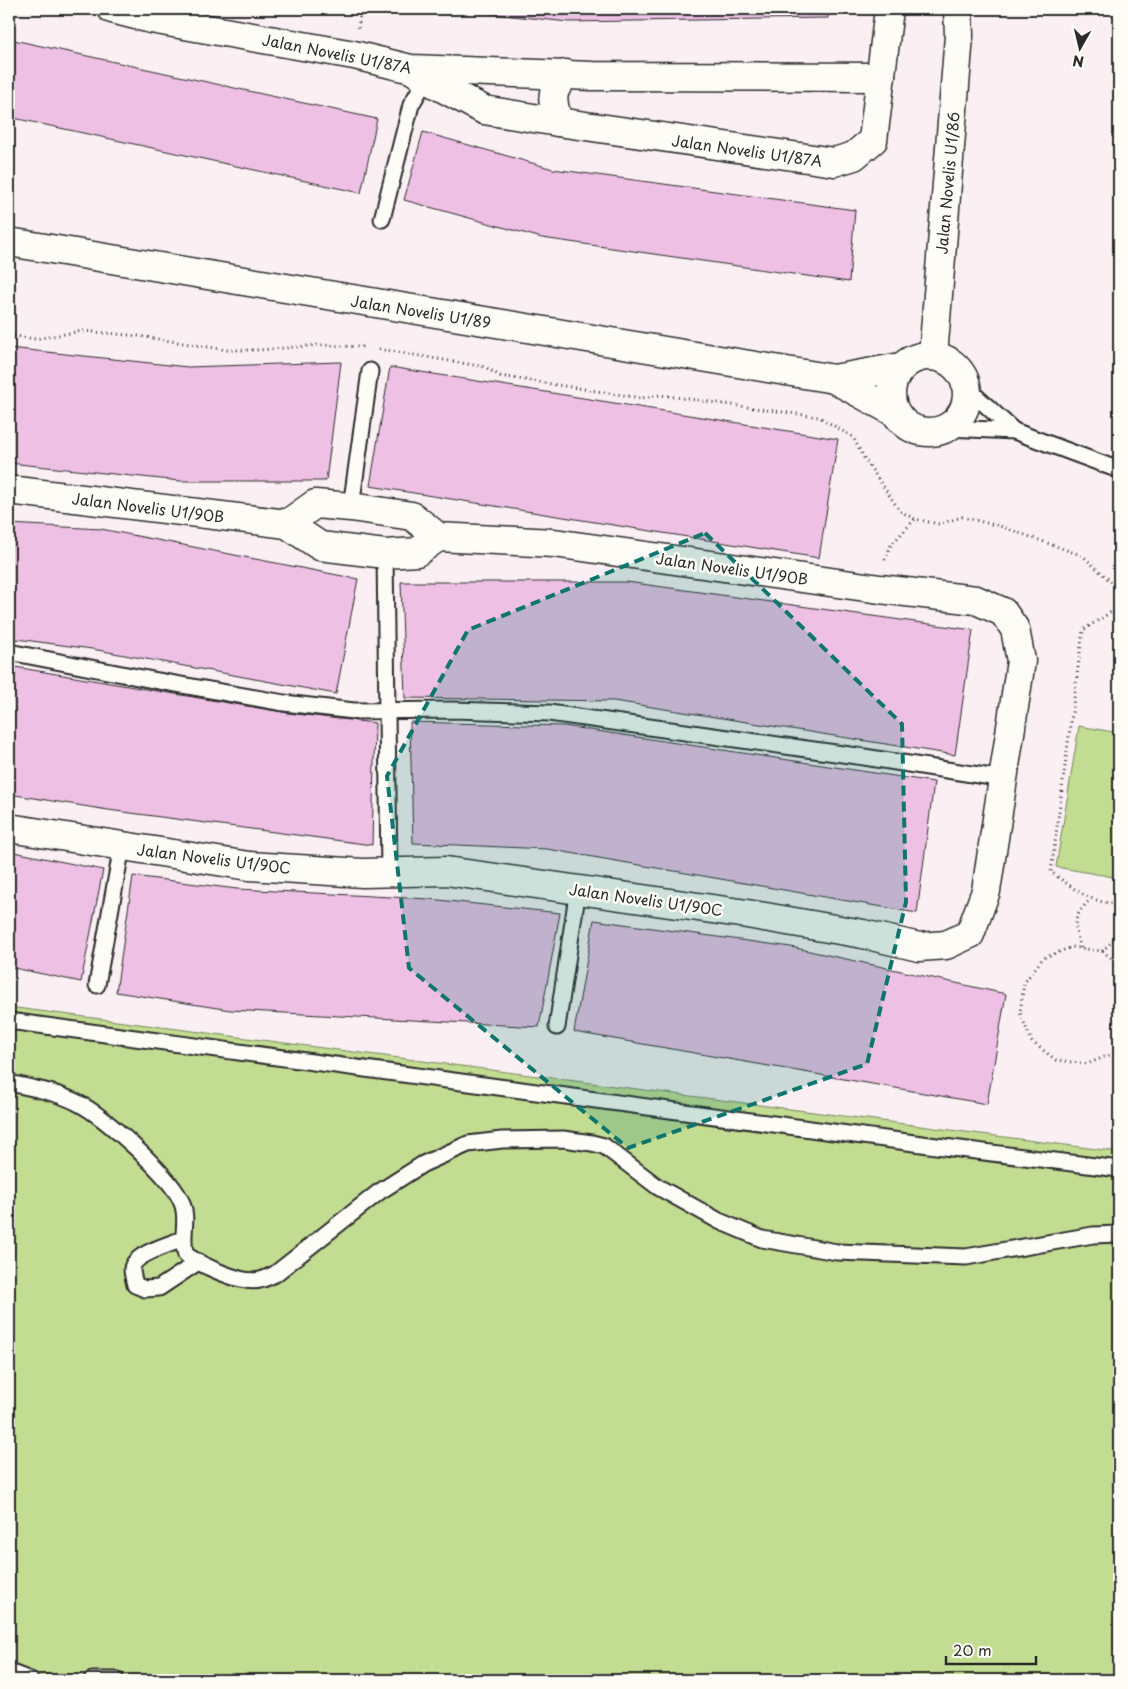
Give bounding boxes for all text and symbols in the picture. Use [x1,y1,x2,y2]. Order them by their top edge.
north arrow [1056,22,1106,72]
street label: Jalan Novelis U1/87A [260,27,414,79]
text: N [1071,50,1085,73]
street label: Jalan Novelis U1/86 [929,111,965,255]
street label: Jalan Novelis U1/87A [670,128,824,172]
street label: Jalan Novelis U1/89 [349,289,493,333]
street label: Jalan Novelis U1/90B [71,486,226,528]
street label: Jalan Novelis U1/90B [655,546,810,590]
street label: Jalan Novelis U1/90C [136,837,292,879]
street label: Jalan Novelis U1/90C [568,877,724,921]
scale bar [946,1634,1036,1666]
text: 20 m [953,1638,992,1661]

